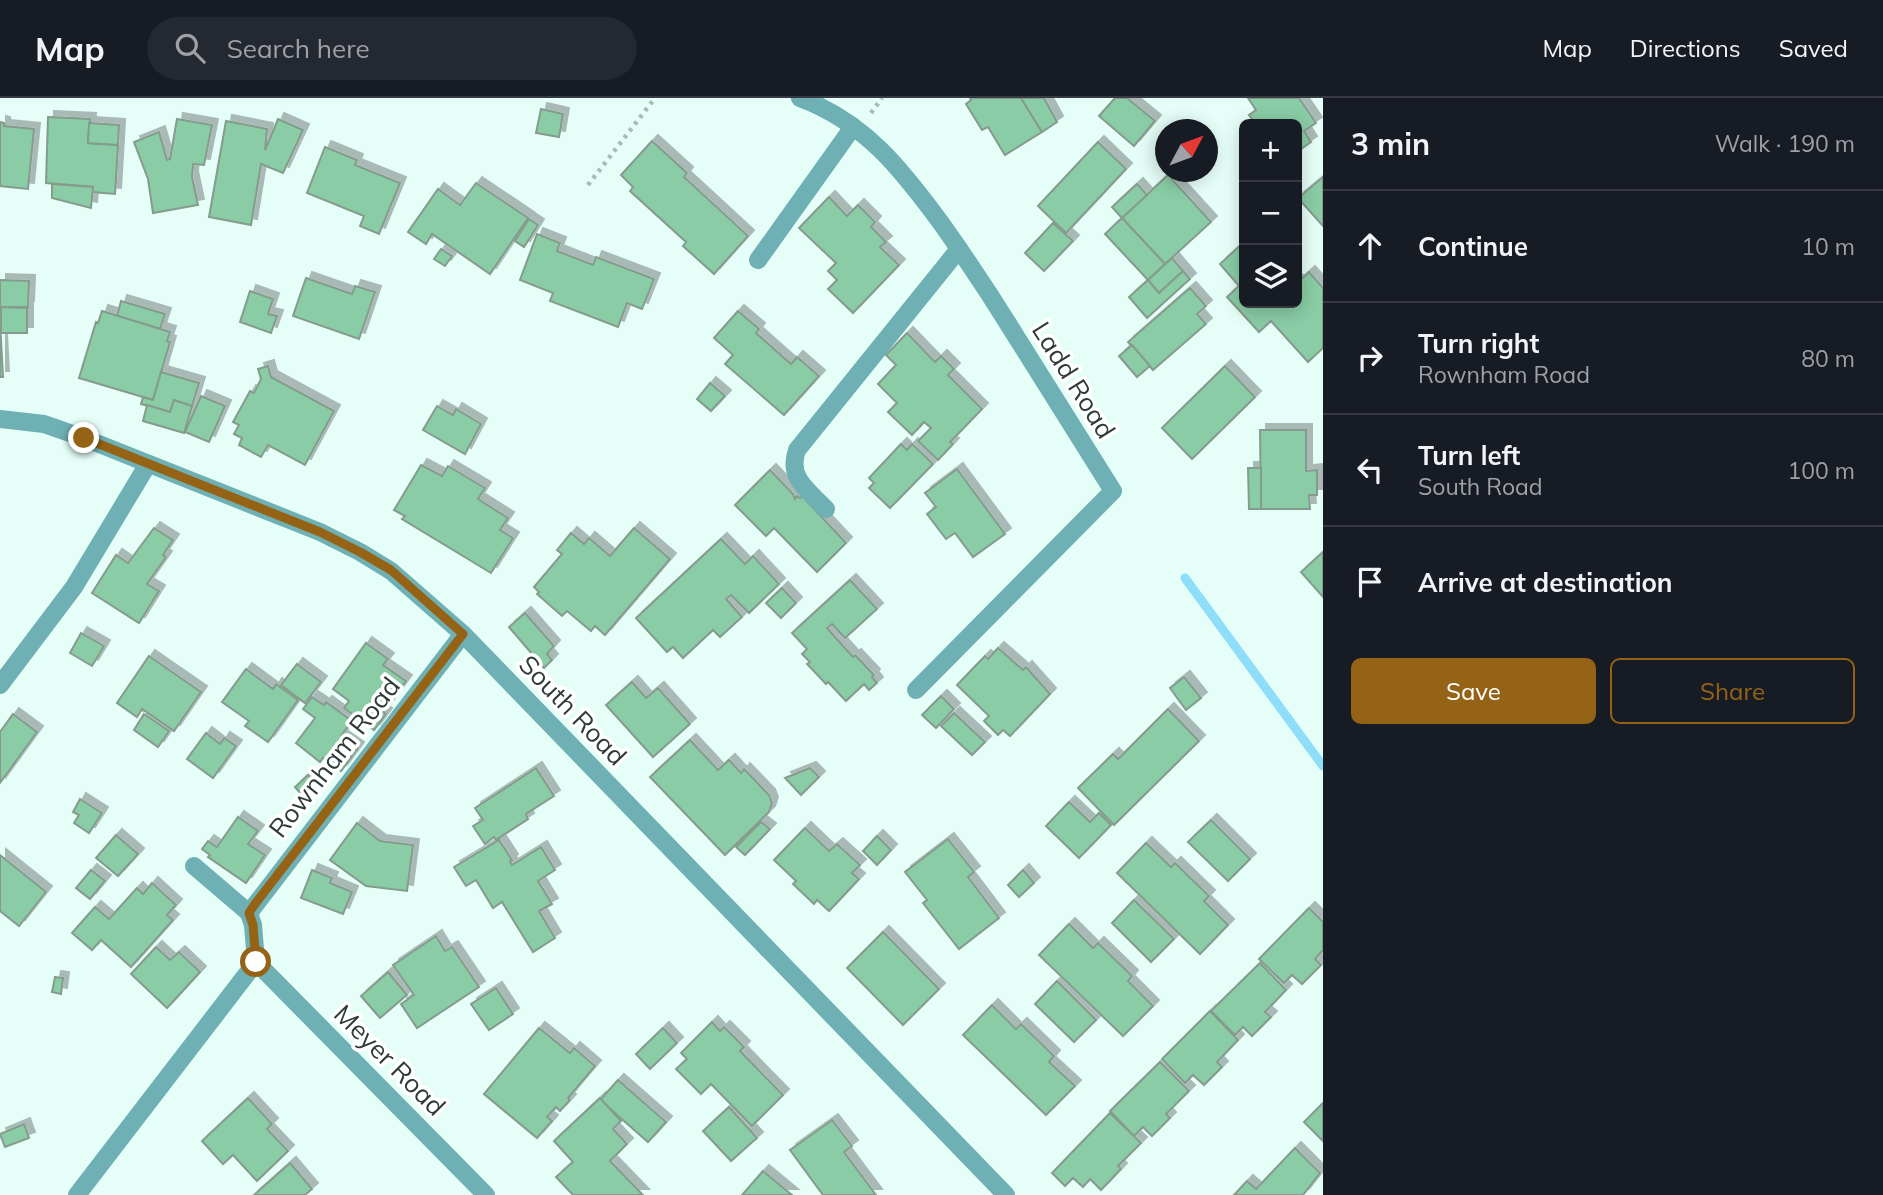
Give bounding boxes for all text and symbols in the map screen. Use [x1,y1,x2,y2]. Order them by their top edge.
search box [147,17,637,80]
text: Map [35,28,105,69]
icon: search [171,29,209,67]
text: Search here [227,32,370,65]
text: Map [1542,33,1592,63]
text: Directions [1630,33,1741,63]
text: Saved [1779,33,1848,63]
north arrow [1155,119,1218,182]
map controls [1239,119,1302,308]
button: + [1239,119,1302,182]
text: 3 min [1351,125,1430,163]
text: Walk · 190 m [1715,129,1855,158]
button: − [1239,182,1302,245]
icon: ahead [1351,227,1389,265]
text: Continue [1418,230,1528,263]
text: 10 m [1801,232,1855,261]
button: layers [1239,245,1302,308]
street label: Ladd Road [1025,315,1123,445]
text: Turn right [1418,327,1539,360]
icon: right [1351,339,1389,377]
text: 80 m [1801,344,1855,373]
text: Rownham Road [1418,360,1590,389]
route end [68,422,99,453]
text: Turn left [1418,439,1520,472]
icon: left [1351,451,1389,489]
text: 100 m [1787,456,1855,485]
text: South Road [1418,472,1543,501]
icon: arrive [1351,563,1389,601]
text: Arrive at destination [1418,566,1673,599]
street label: South Road [512,648,634,772]
button: Save [1351,658,1596,724]
button: Share [1610,658,1855,724]
street label: Rownham Road [261,670,407,844]
route start [240,946,271,977]
street label: Meyer Road [327,997,453,1123]

